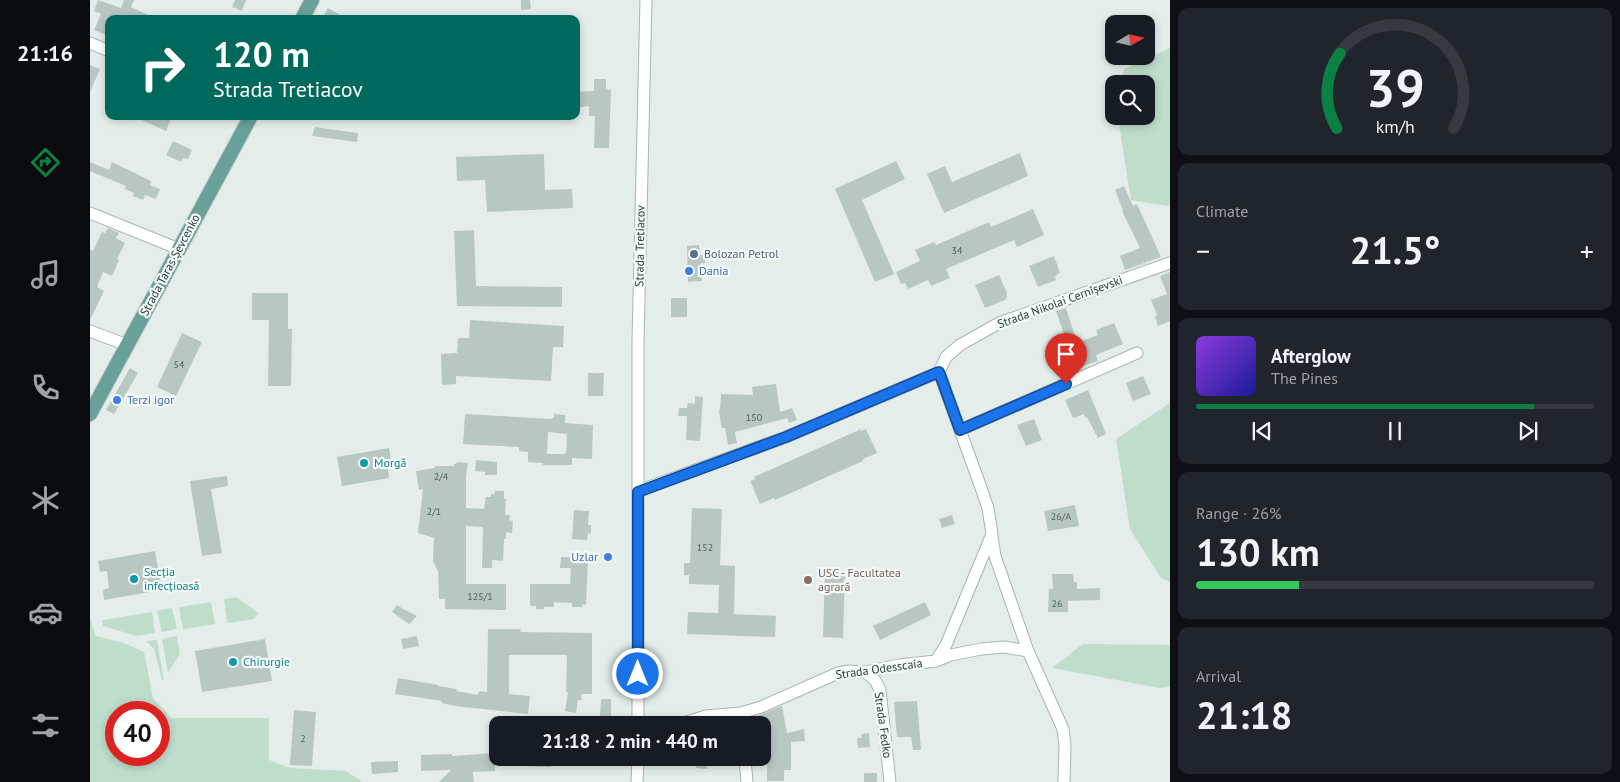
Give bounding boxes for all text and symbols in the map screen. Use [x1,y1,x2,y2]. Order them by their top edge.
north arrow [1105,15,1155,65]
map controls [1105,15,1155,125]
text: 120 m [213,31,310,77]
icon: right [130,35,195,100]
text: 21:16 [17,39,73,67]
text: 39 [1366,54,1424,121]
text: Strada Tretiacov [213,75,363,103]
button: search [1105,75,1155,125]
text: km/h [1375,115,1415,138]
icon: directions [28,145,63,180]
text: Climate [1196,201,1248,221]
street label: Strada Tretiacov [631,205,648,287]
street label: Strada Taras Șevcenko [136,211,203,318]
text: 21.5° [1350,225,1440,274]
text: − [1196,232,1210,269]
text: + [1580,232,1594,269]
house number: 34 [952,244,963,257]
place label: Bolozan Petrol [704,246,779,261]
marker: Bolozan Petrol [688,248,700,260]
icon: music [28,257,63,292]
place label: Dania [699,263,729,278]
marker: Dania [683,265,695,277]
street label: Strada Nikolai Cernîșevski [995,272,1125,331]
pin [1045,333,1087,384]
icon: arrive [1052,340,1080,368]
text: Afterglow [1271,344,1351,368]
house number: 54 [174,358,185,371]
text: The Pines [1271,368,1338,388]
icon: phone [28,370,63,405]
place label: Terzi igor [127,392,174,407]
marker: Terzi igor [111,394,123,406]
house number: 150 [746,411,763,424]
icon: previous [1248,417,1276,445]
icon: pause [1381,417,1409,445]
icon: next [1514,417,1542,445]
place label: Morgă [374,455,406,470]
marker: Morgă [358,457,370,469]
house number: 2/4 [434,470,449,483]
icon: climate [28,483,63,518]
text: Range · 26% [1196,503,1281,523]
house number: 2/1 [427,505,441,518]
house number: 26/A [1051,510,1071,523]
text: 130 km [1196,527,1320,576]
house number: 152 [697,541,713,554]
place label: Uzlar [571,549,598,564]
marker: Uzlar [602,551,614,563]
place label: Secția infecțioasă [144,564,200,593]
place label: USC - Facultatea agrară [818,565,901,594]
marker: Secția infecțioasă [128,573,140,585]
marker: USC - Facultatea agrară [802,574,814,586]
house number: 125/1 [467,590,493,603]
icon: car [28,595,63,630]
house number: 26 [1052,597,1062,610]
position arrow [611,647,663,699]
place label: Chirurgie [243,654,290,669]
street label: Strada Odesscaia [835,655,923,682]
marker: Chirurgie [227,656,239,668]
text: Arrival [1196,666,1241,686]
text: 21:18 [1196,690,1292,739]
street label: Strada Fedko [871,691,896,759]
speed limit sign: 40 [105,701,170,766]
icon: filters [28,708,63,743]
text: 21:18 · 2 min · 440 m [542,729,718,753]
house number: 2 [300,732,306,745]

